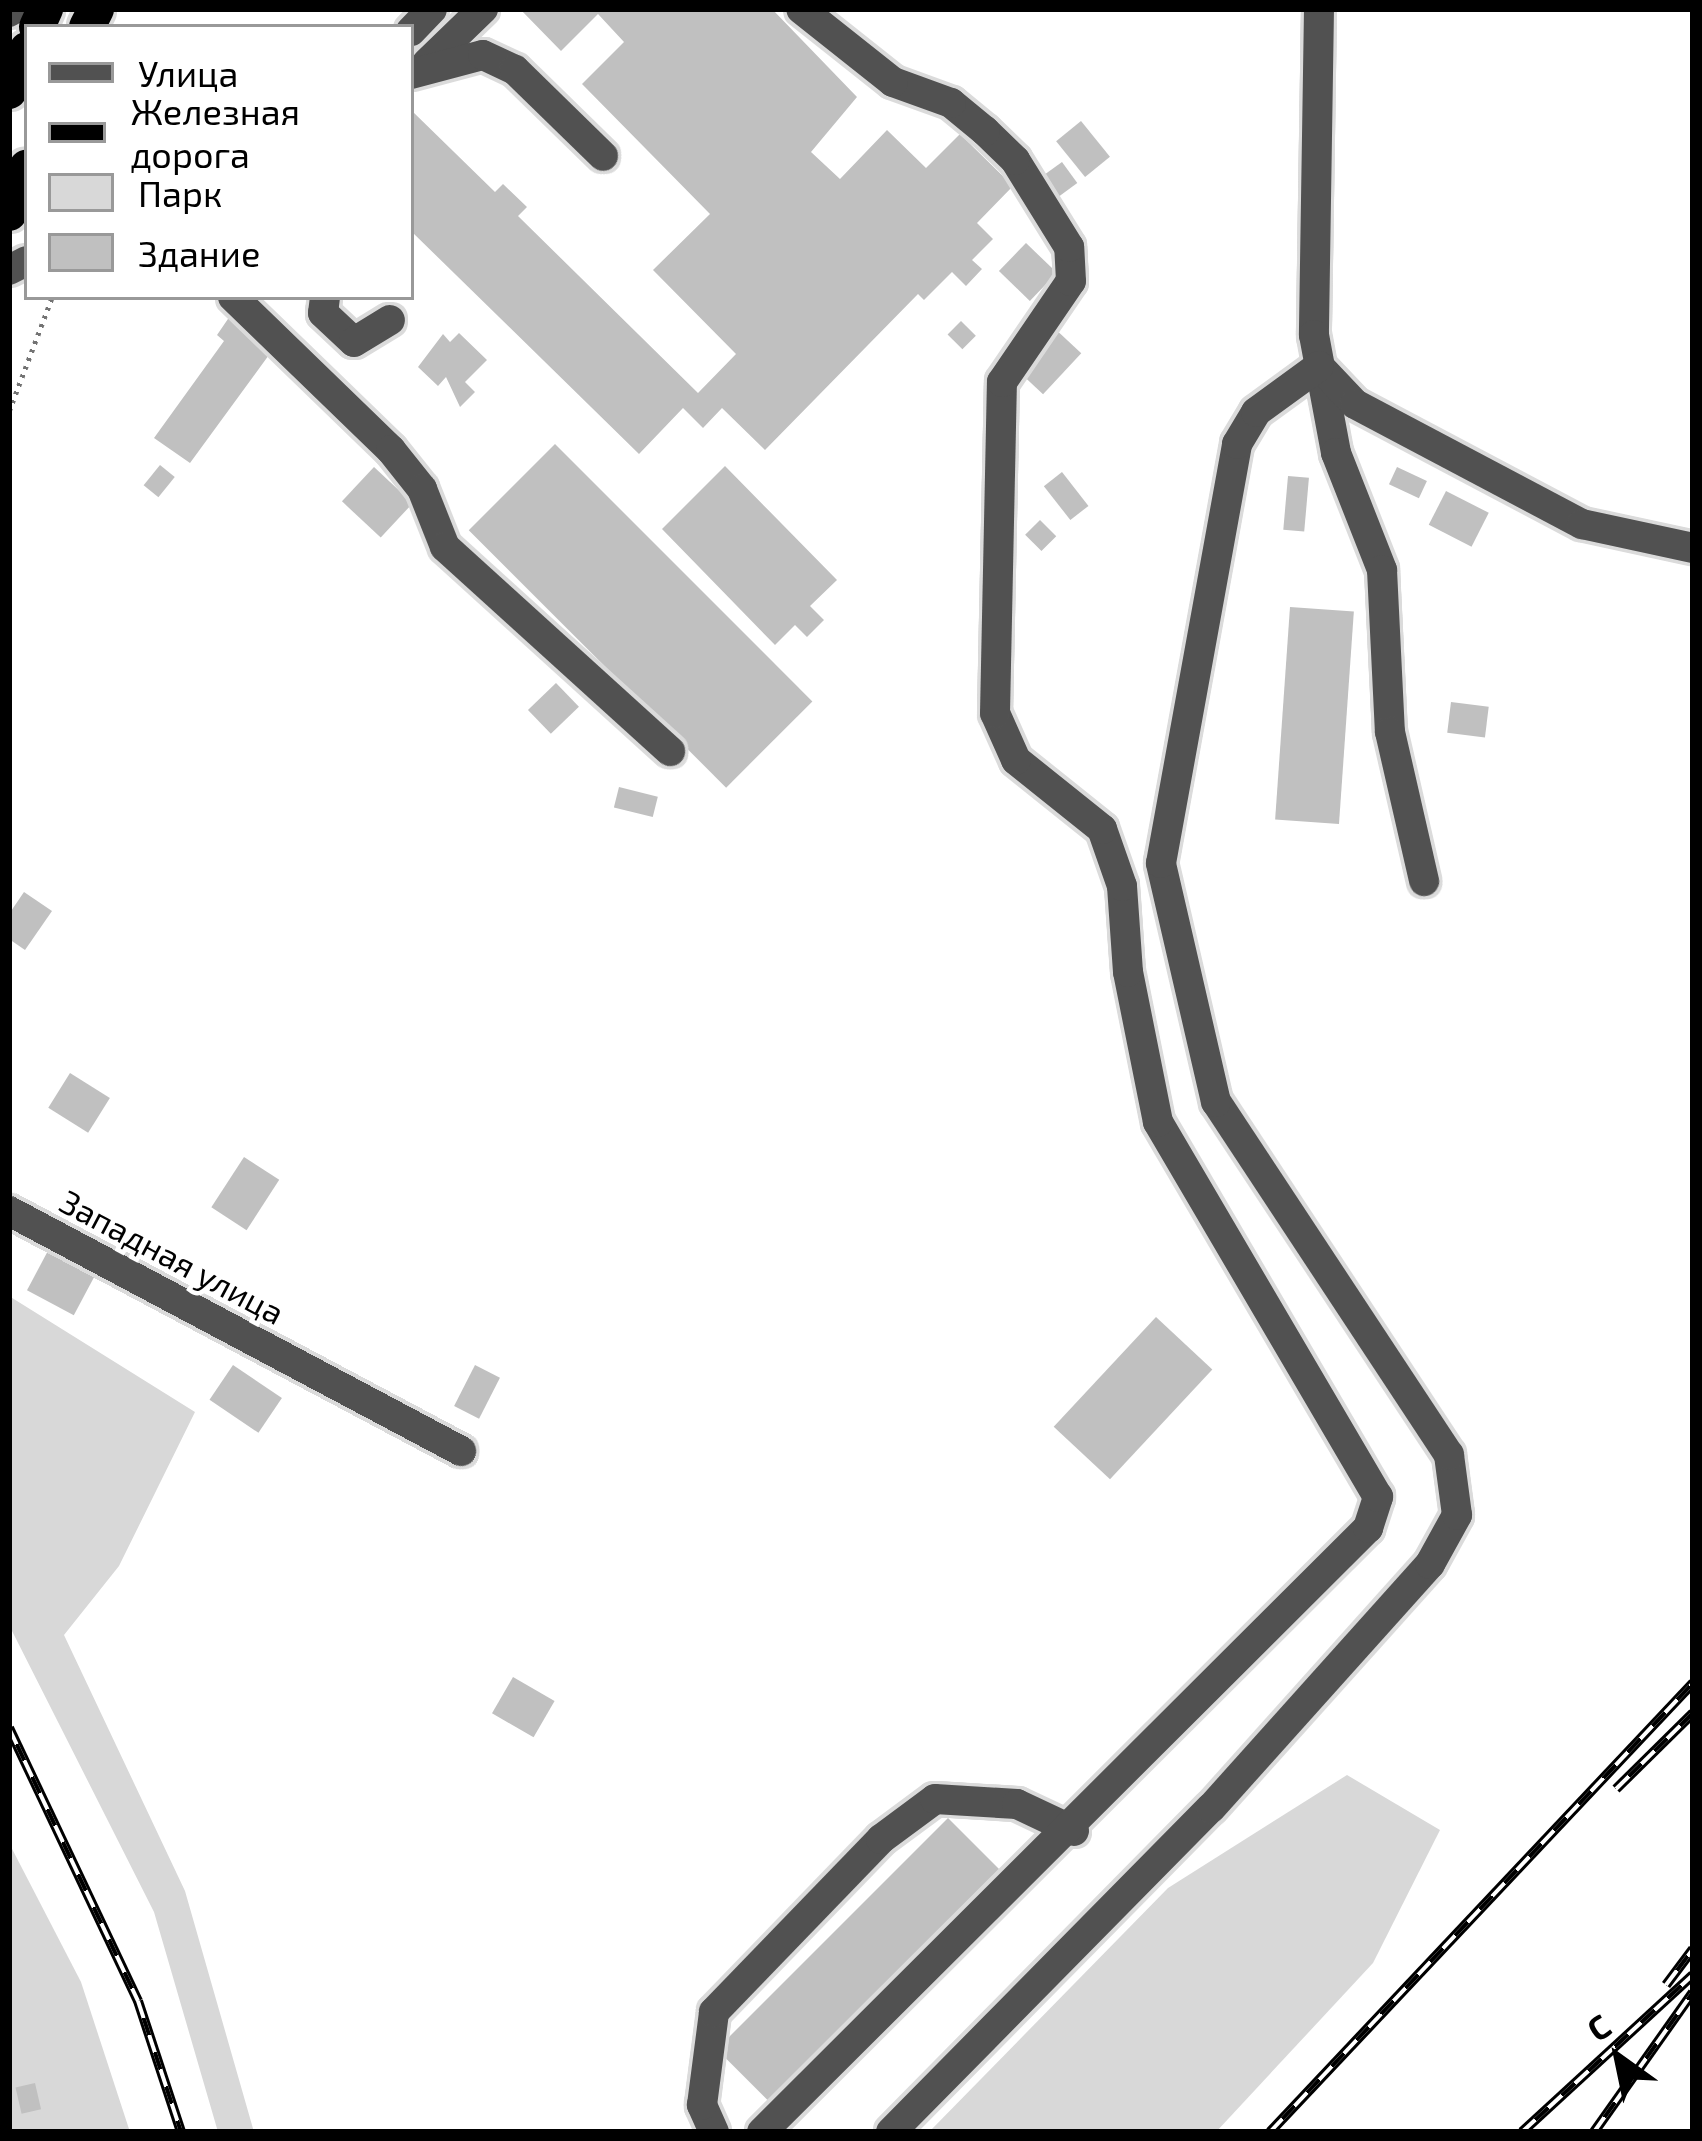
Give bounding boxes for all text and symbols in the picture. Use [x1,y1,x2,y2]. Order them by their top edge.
legend [24,24,414,300]
text: Улица [138,51,238,94]
text: Железная дорога [130,89,300,175]
text: Парк [138,171,222,214]
text: Здание [138,231,260,274]
street label: Западная улица [53,1181,291,1333]
north arrow [1558,1997,1678,2117]
text: С [1579,2005,1617,2049]

